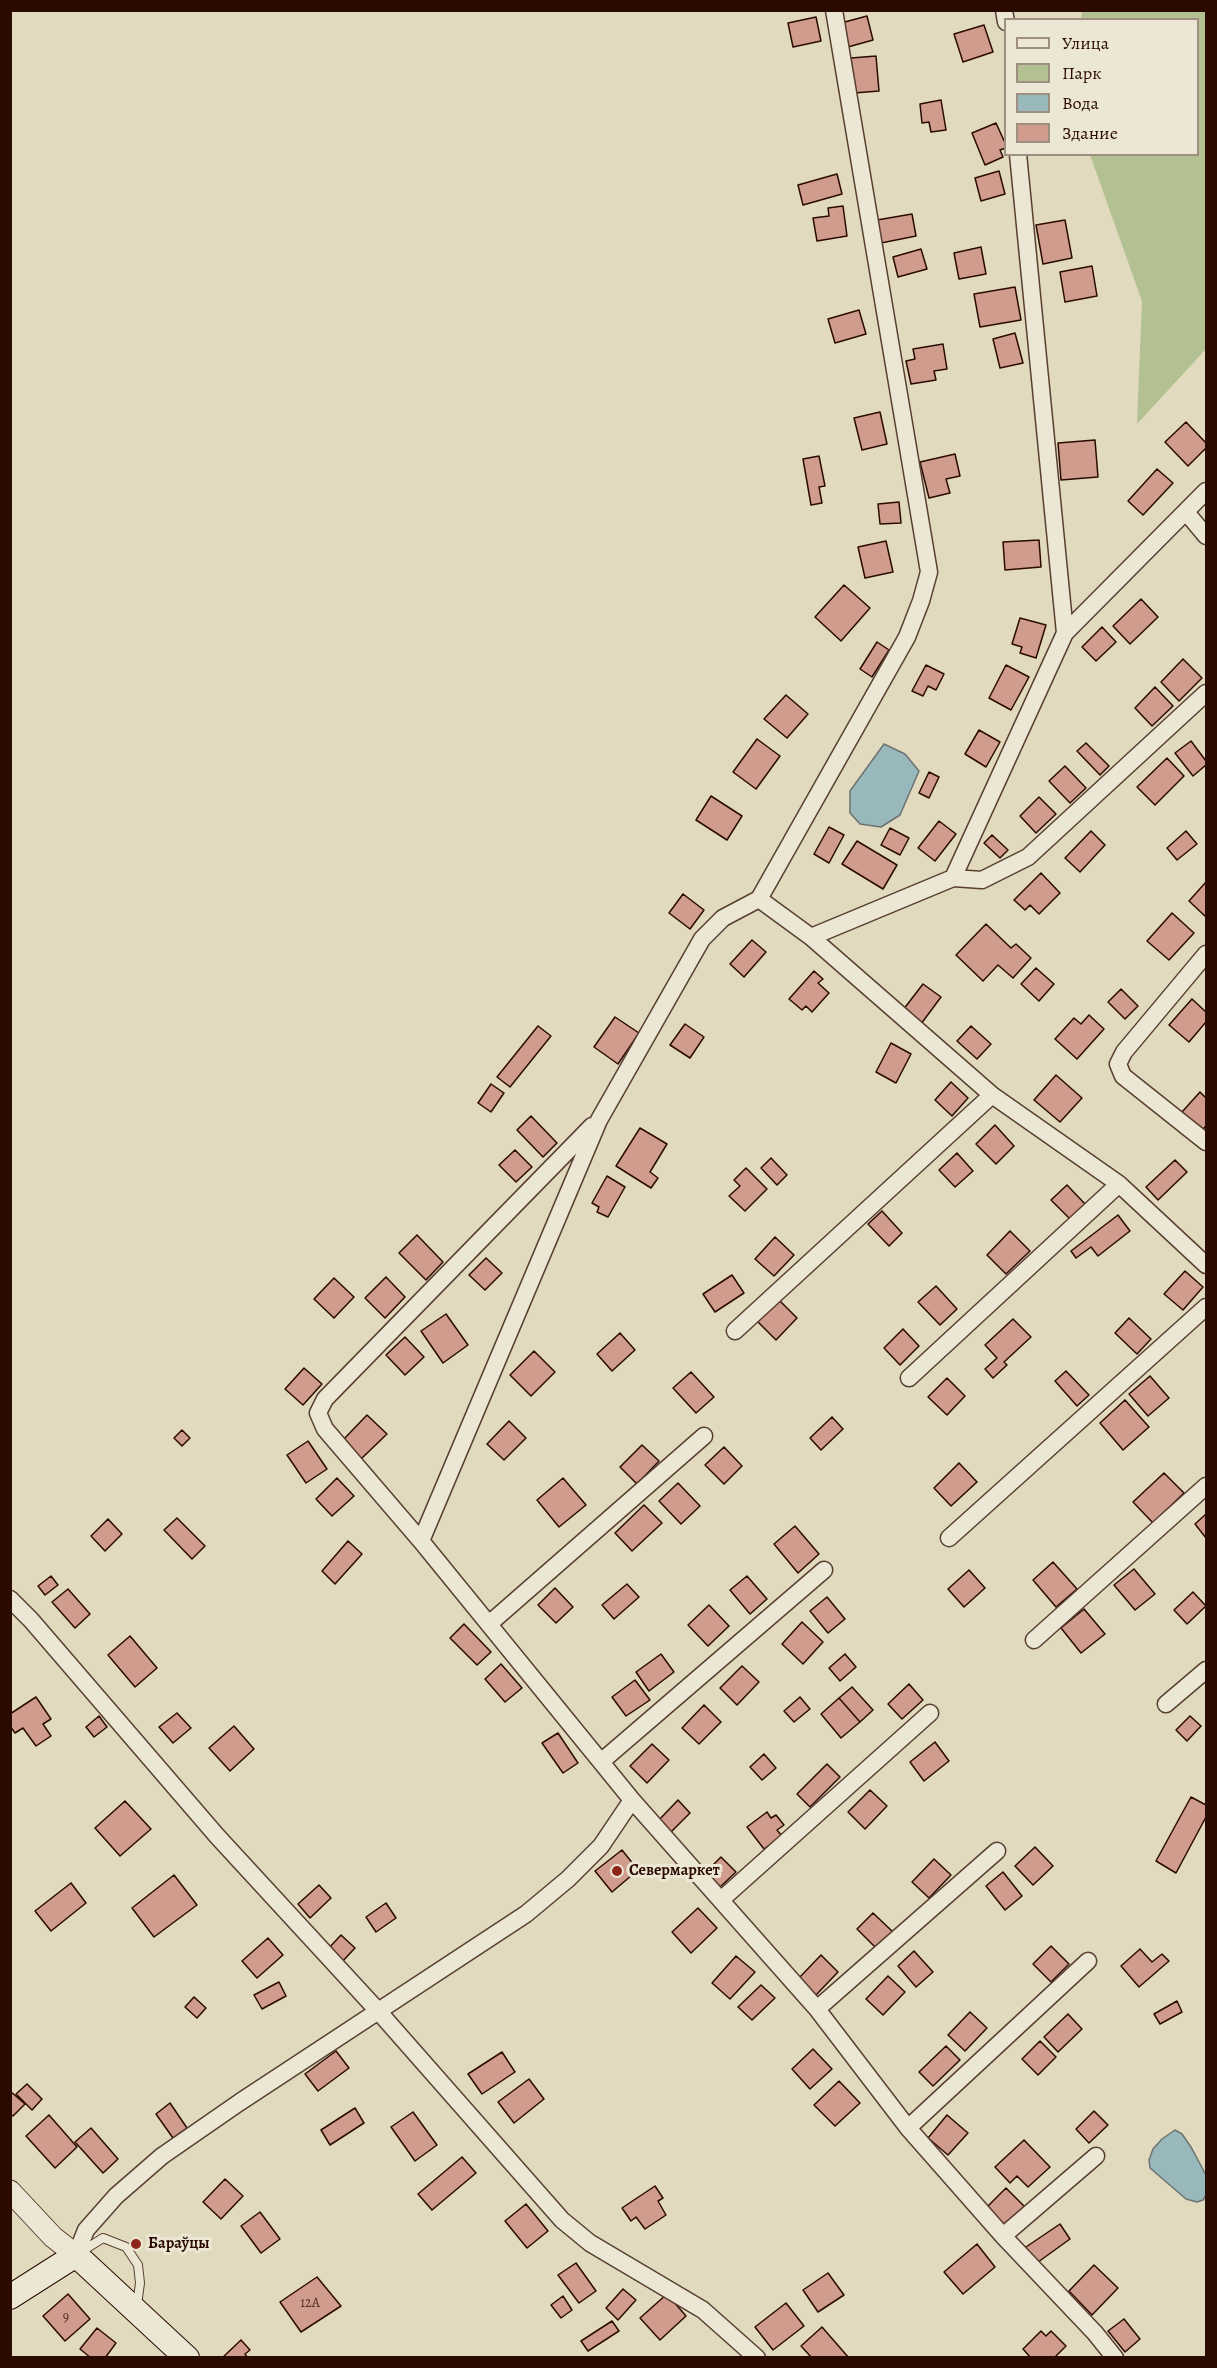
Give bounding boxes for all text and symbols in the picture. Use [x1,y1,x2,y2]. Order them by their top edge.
legend [1004,18,1199,156]
text: Улица [1062,31,1109,55]
text: Парк [1062,61,1102,85]
text: Вода [1062,91,1099,115]
text: Здание [1062,121,1118,145]
place label: Севермаркет [629,1861,720,1881]
marker: Севермаркет [610,1864,624,1878]
place label: Бараўцы [148,2234,210,2254]
marker: Бараўцы [129,2237,143,2251]
house number: 12А [300,2296,320,2312]
house number: 9 [63,2310,69,2326]

